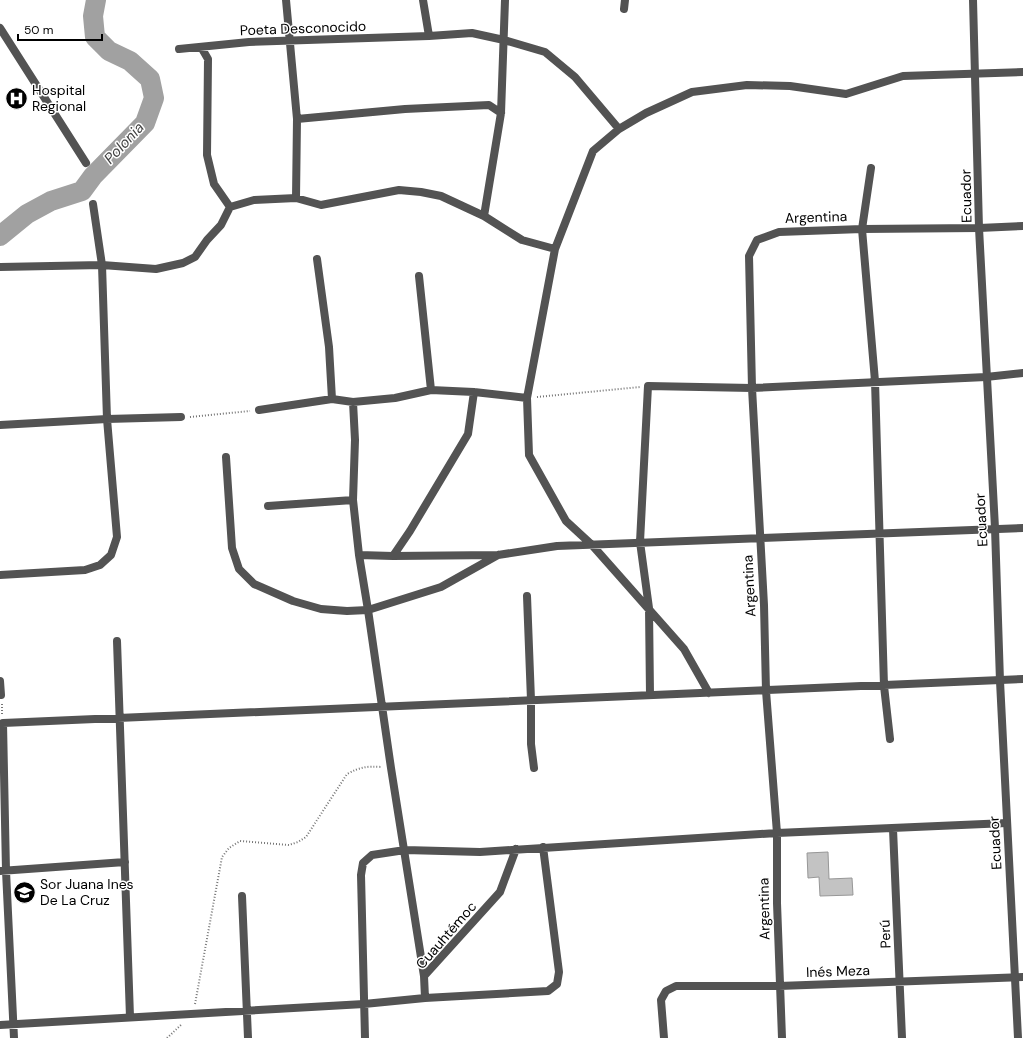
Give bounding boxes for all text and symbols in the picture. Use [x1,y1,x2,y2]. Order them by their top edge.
scale bar [18,16,102,42]
street label: Poeta Desconocido [240,17,366,39]
text: 50 m [24,22,53,38]
place label: Hospital Regional [32,81,86,115]
hospital icon: Hospital Regional [4,85,30,111]
water label: Polonia [100,118,148,168]
street label: Ecuador [957,169,975,223]
street label: Argentina [785,207,847,227]
street label: Ecuador [971,493,991,547]
street label: Argentina [738,554,760,618]
street label: Ecuador [985,816,1005,870]
place label: Sor Juana Ines De La Cruz [40,875,134,909]
street label: Argentina [754,878,774,940]
school or university icon: Sor Juana Ines De La Cruz [11,879,37,905]
street label: Cuauhtémoc [412,897,480,973]
street label: Perú [876,919,894,949]
street label: Inés Meza [806,961,870,981]

